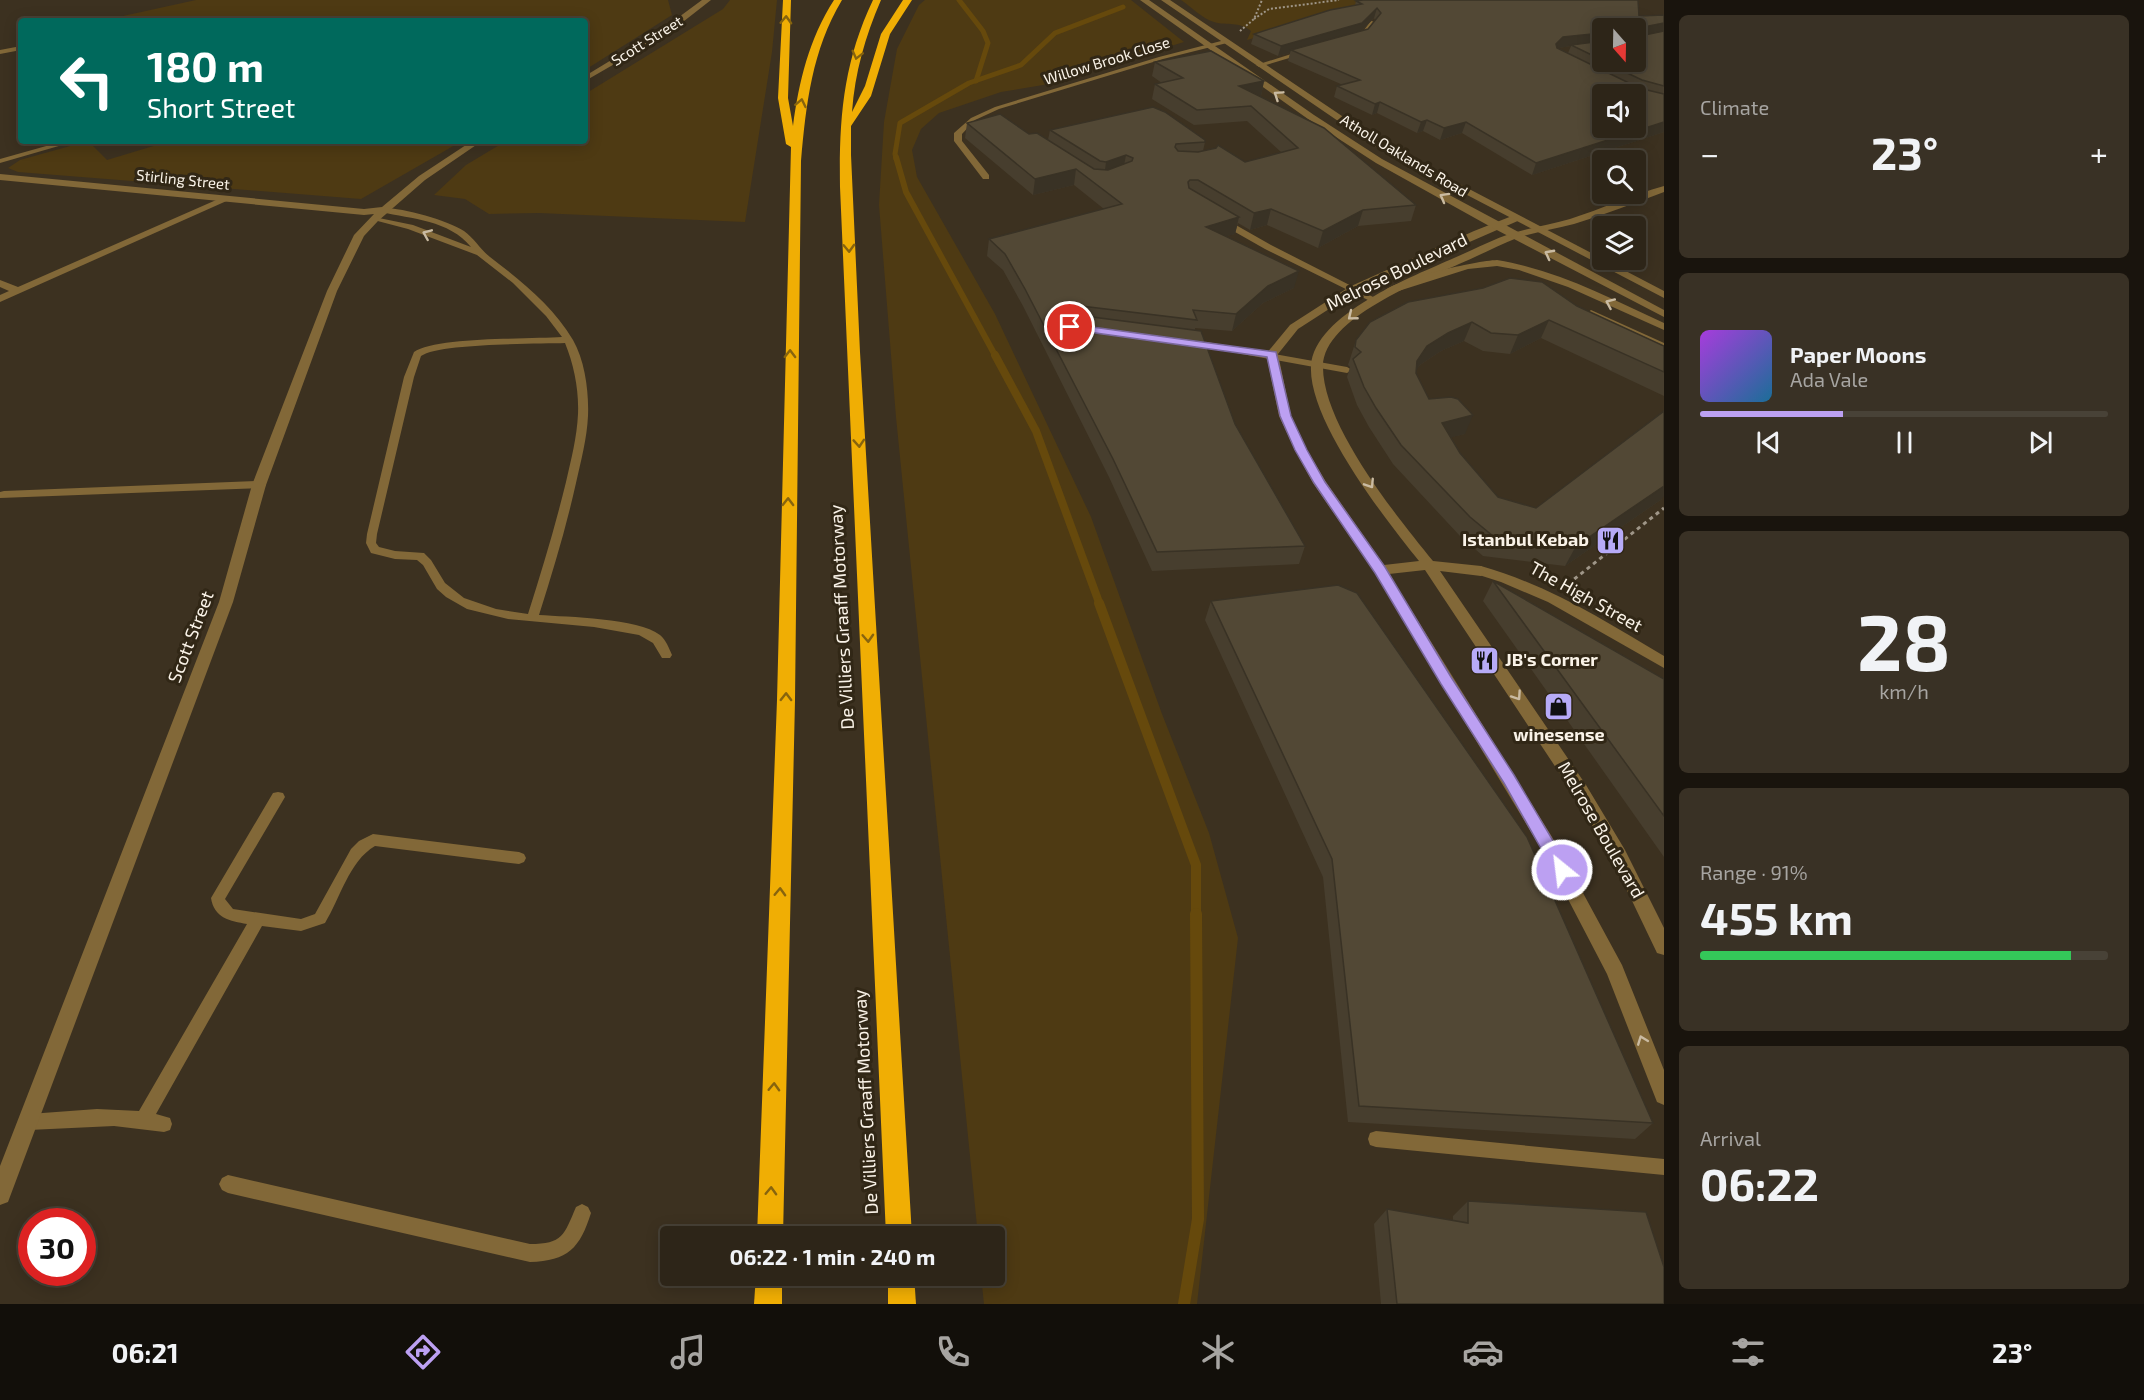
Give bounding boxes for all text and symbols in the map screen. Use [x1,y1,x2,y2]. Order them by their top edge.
street label: Scott Street [608,11,686,69]
one-way arrow [779,15,792,24]
north arrow [1592,18,1646,72]
map controls [1592,18,1646,270]
street label: Willow Brook Close [1041,32,1172,88]
text: 180 m [147,40,264,90]
icon: left [48,42,126,120]
one-way arrow [851,49,864,59]
button: sound [1592,84,1646,138]
text: Short Street [147,91,295,123]
one-way arrow [1274,91,1285,102]
text: Climate [1700,95,1769,119]
one-way arrow [794,98,807,108]
street label: Atholl Oaklands Road [1338,110,1471,200]
text: 23° [1871,125,1938,179]
text: − [1700,133,1719,173]
text: + [2090,133,2108,173]
button: search [1592,150,1646,204]
street label: Stirling Street [135,165,231,193]
one-way arrow [1440,193,1450,204]
button: layers [1592,216,1646,270]
street label: Melrose Boulevard [1322,227,1471,315]
one-way arrow [423,229,434,241]
one-way arrow [843,244,855,253]
one-way arrow [1545,250,1555,261]
one-way arrow [1606,299,1617,311]
pin [1044,301,1095,352]
one-way arrow [1348,309,1359,320]
icon: arrive [1053,310,1086,343]
text: Paper Moons [1790,341,1926,367]
one-way arrow [784,350,797,359]
text: Ada Vale [1790,367,1868,391]
icon: previous [1752,426,1785,459]
icon: pause [1888,426,1921,459]
icon: next [2024,426,2057,459]
one-way arrow [852,439,865,448]
one-way arrow [1362,478,1373,489]
one-way arrow [782,498,794,507]
street label: De Villiers Graaff Motorway [824,503,858,730]
restaurant icon: Istanbul Kebab [1594,524,1626,556]
place label: Istanbul Kebab [1462,528,1589,550]
street label: The High Street [1526,556,1647,636]
street label: Scott Street [162,587,218,686]
text: 28 [1857,593,1951,687]
one-way arrow [862,633,875,642]
restaurant icon: JB's Corner [1468,644,1500,676]
place label: JB's Corner [1505,648,1598,670]
text: km/h [1879,679,1929,703]
one-way arrow [1510,689,1521,700]
shop icon: winesense [1543,690,1575,722]
one-way arrow [780,693,792,702]
place label: winesense [1513,723,1605,745]
street label: Melrose Boulevard [1554,757,1650,902]
position arrow [1530,838,1594,902]
text: Range · 91% [1700,860,1808,884]
one-way arrow [774,888,786,897]
text: 455 km [1700,890,1853,944]
street label: De Villiers Graaff Motorway [848,988,882,1215]
one-way arrow [1637,1035,1650,1046]
one-way arrow [768,1083,781,1092]
text: Arrival [1700,1126,1761,1150]
text: 06:22 [1700,1156,1819,1210]
one-way arrow [765,1186,778,1195]
speed limit sign: 30 [18,1208,96,1286]
text: 06:22 · 1 min · 240 m [730,1243,935,1269]
icon: directions [402,1331,444,1373]
icon: music [667,1331,709,1373]
icon: phone [932,1331,974,1373]
icon: climate [1197,1331,1239,1373]
icon: car [1462,1331,1504,1373]
icon: filters [1727,1331,1769,1373]
text: 06:21 [112,1336,179,1368]
text: 23° [1992,1336,2032,1368]

